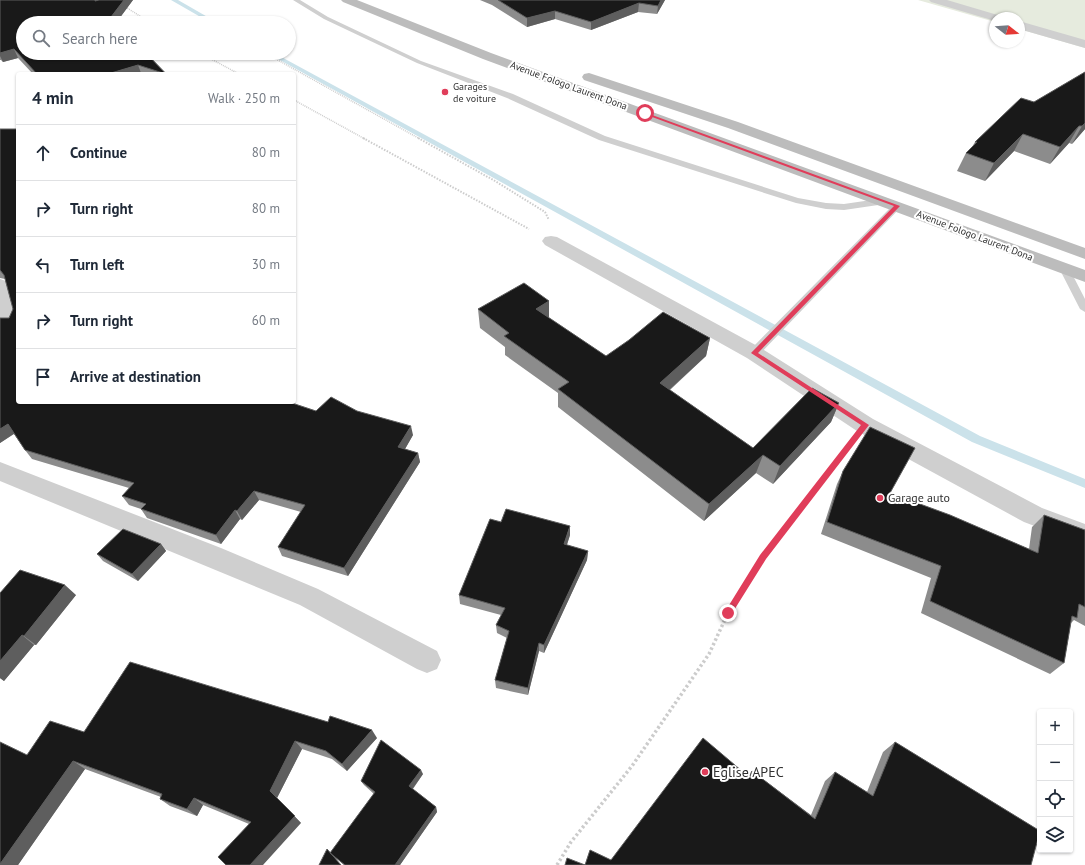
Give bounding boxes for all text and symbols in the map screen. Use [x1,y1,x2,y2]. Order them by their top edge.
north arrow [989,12,1025,48]
search box [16,16,296,60]
icon: search [30,27,52,49]
text: Search here [62,29,138,48]
street label: Avenue Fologo Laurent Dona [508,58,629,113]
place label: Garages de voiture [453,80,496,105]
text: 4 min [32,87,73,109]
marker: Garages de voiture [440,87,450,97]
text: Walk · 250 m [208,90,280,107]
route start [636,104,654,122]
icon: ahead [32,142,54,164]
text: Continue [70,143,127,162]
text: 80 m [252,144,280,161]
icon: right [32,198,54,220]
text: Turn right [70,199,133,218]
text: 80 m [252,200,280,217]
street label: Avenue Fologo Laurent Dona [915,207,1035,264]
icon: left [32,254,54,276]
text: Turn left [70,255,124,274]
text: 30 m [252,256,280,273]
icon: right [32,310,54,332]
text: Turn right [70,311,133,330]
text: 60 m [252,312,280,329]
icon: arrive [32,366,54,388]
text: Arrive at destination [70,367,201,386]
place label: Garage auto [888,490,950,505]
marker: Garage auto [875,493,885,503]
route end [719,604,737,622]
map controls [1037,709,1073,853]
button: + [1037,709,1073,745]
button: − [1037,745,1073,781]
place label: Eglise APEC [713,763,784,781]
marker: Eglise APEC [700,767,710,777]
button: locate [1037,781,1073,817]
button: layers [1037,817,1073,853]

